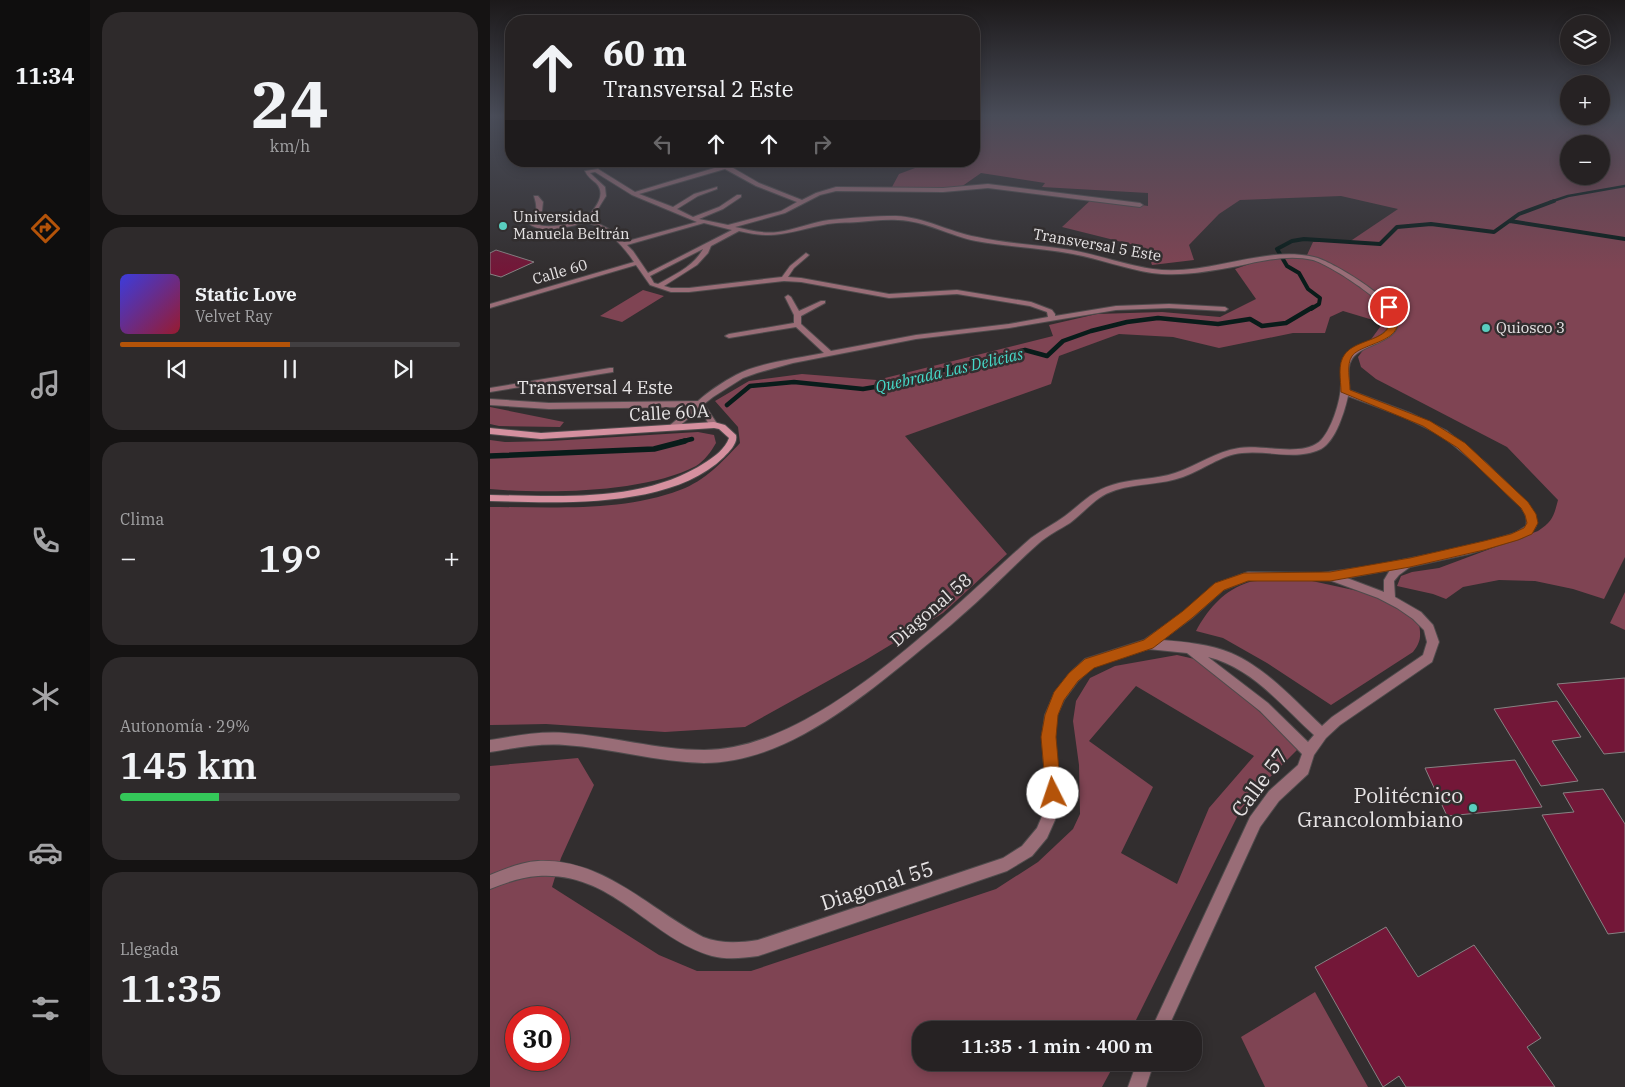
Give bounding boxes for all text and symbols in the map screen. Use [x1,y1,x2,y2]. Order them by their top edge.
map controls [1560,15,1610,185]
button: layers [1560,15,1610,65]
text: 60 m [603,30,687,76]
icon: ahead [520,35,585,100]
text: 11:34 [15,61,75,90]
text: 24 [251,61,329,146]
text: Transversal 2 Este [603,74,793,103]
button: + [1560,75,1610,125]
icon: left [649,130,677,158]
icon: ahead [702,130,730,158]
icon: ahead [755,130,783,158]
icon: right [808,130,836,158]
button: − [1560,135,1610,185]
text: km/h [270,136,310,156]
place label: Universidad Manuela Beltrán [513,207,630,243]
icon: directions [28,211,63,246]
marker: Universidad Manuela Beltrán [497,220,509,232]
street label: Transversal 5 Este [1031,224,1163,265]
street label: Calle 60 [530,255,590,288]
text: Static Love [195,282,297,306]
pin [1368,286,1410,328]
icon: arrive [1375,293,1403,321]
text: Velvet Ray [195,306,272,326]
place label: Quiosco 3 [1496,318,1565,337]
marker: Quiosco 3 [1480,322,1492,334]
water label: Quebrada Las Delicias [873,343,1025,397]
icon: previous [163,355,191,383]
icon: pause [276,355,304,383]
icon: next [389,355,417,383]
icon: music [28,367,63,402]
street label: Transversal 4 Este [517,376,673,399]
street label: Calle 60A [628,399,710,426]
text: Clima [120,509,164,529]
icon: phone [28,523,63,558]
text: 19° [258,533,322,582]
text: − [120,539,137,576]
text: + [443,539,460,576]
street label: Diagonal 58 [885,568,976,651]
icon: climate [28,679,63,714]
text: Autonomía · 29% [120,716,250,736]
text: 145 km [120,740,257,789]
street label: Calle 57 [1224,742,1294,822]
position arrow [1026,766,1078,818]
place label: Politécnico Grancolombiano [1297,781,1463,833]
marker: Politécnico Grancolombiano [1467,802,1479,814]
icon: car [28,835,63,870]
street label: Diagonal 55 [817,854,937,916]
text: Llegada [120,939,179,959]
text: 11:35 [120,963,223,1012]
icon: filters [28,991,63,1026]
speed limit sign: 30 [505,1006,570,1071]
text: 11:35 · 1 min · 400 m [961,1034,1153,1058]

